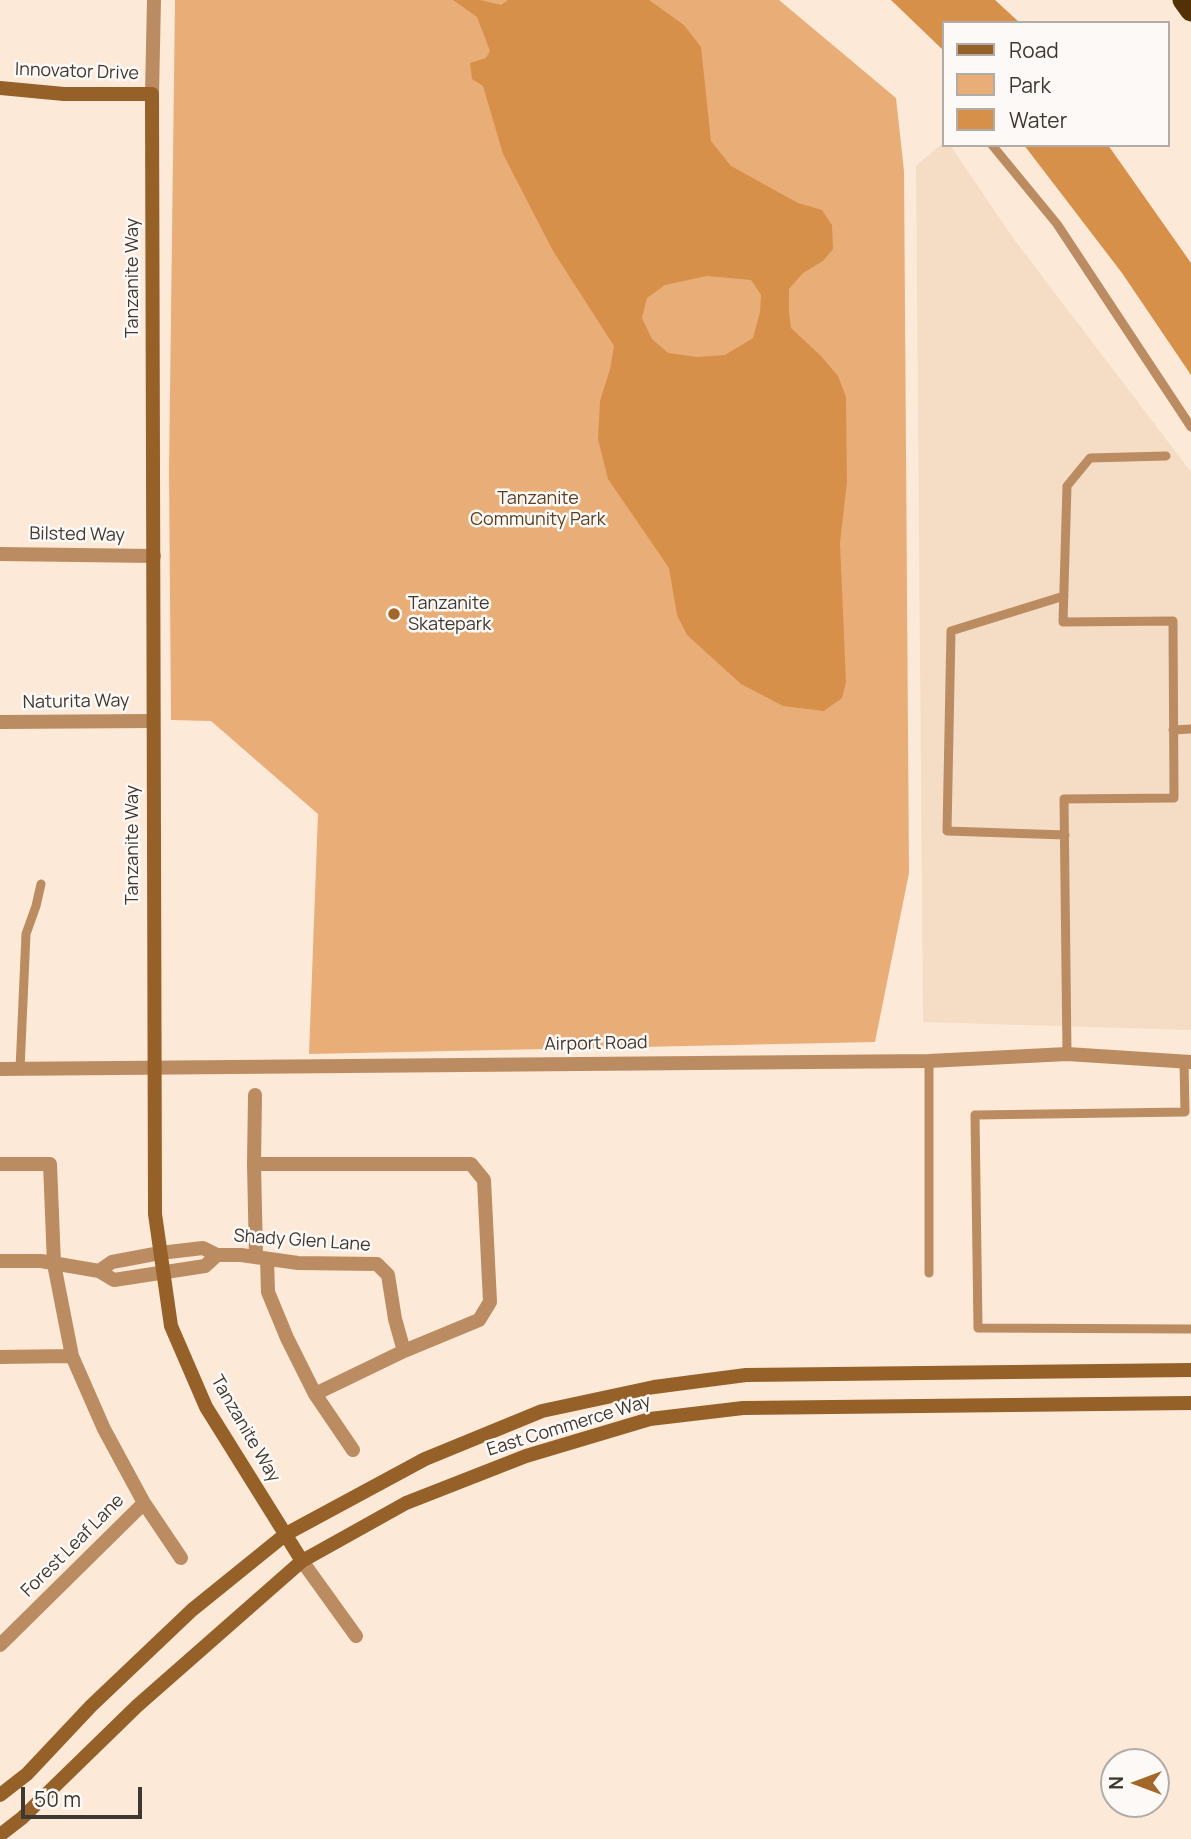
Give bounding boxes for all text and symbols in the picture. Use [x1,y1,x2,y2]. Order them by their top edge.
legend [942,21,1170,147]
text: Road [1009,36,1059,64]
street label: Innovator Drive [15,59,139,85]
text: Park [1009,71,1051,99]
text: Water [1009,106,1067,134]
street label: Tanzanite Way [122,218,144,338]
park label: Tanzanite Community Park [470,488,606,530]
street label: Bilsted Way [29,523,125,547]
place label: Tanzanite Skatepark [408,593,491,636]
marker: Tanzanite Skatepark [386,606,402,622]
street label: Naturita Way [22,690,130,714]
street label: Tanzanite Way [122,785,144,905]
street label: Airport Road [544,1032,648,1056]
street label: Shady Glen Lane [233,1225,371,1257]
street label: Tanzanite Way [206,1372,284,1486]
street label: East Commerce Way [484,1391,654,1461]
street label: Forest Leaf Lane [17,1490,129,1602]
north arrow [1100,1748,1170,1818]
scale bar [24,1772,145,1816]
text: N [1103,1776,1129,1790]
text: 50 m [34,1785,81,1813]

